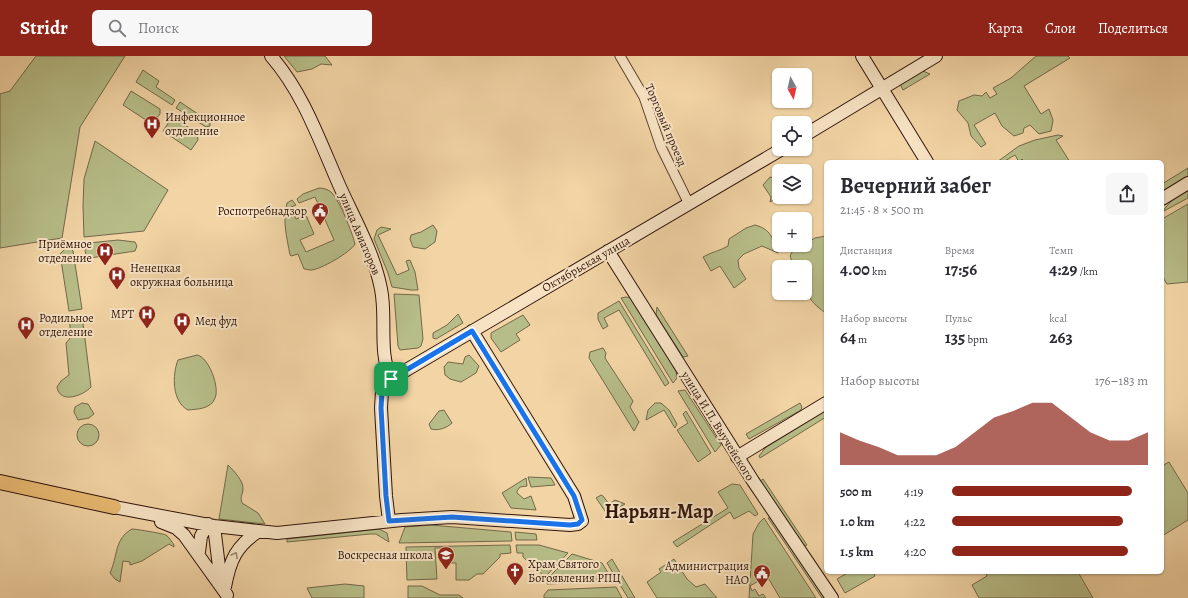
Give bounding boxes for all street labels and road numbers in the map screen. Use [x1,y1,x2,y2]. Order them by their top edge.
street label: Торговый проезд [641,81,691,169]
street label: улица Авиаторов [335,190,385,278]
street label: Октябрьская улица [539,232,633,296]
street label: улица И.П. Выучейского [677,367,758,484]

